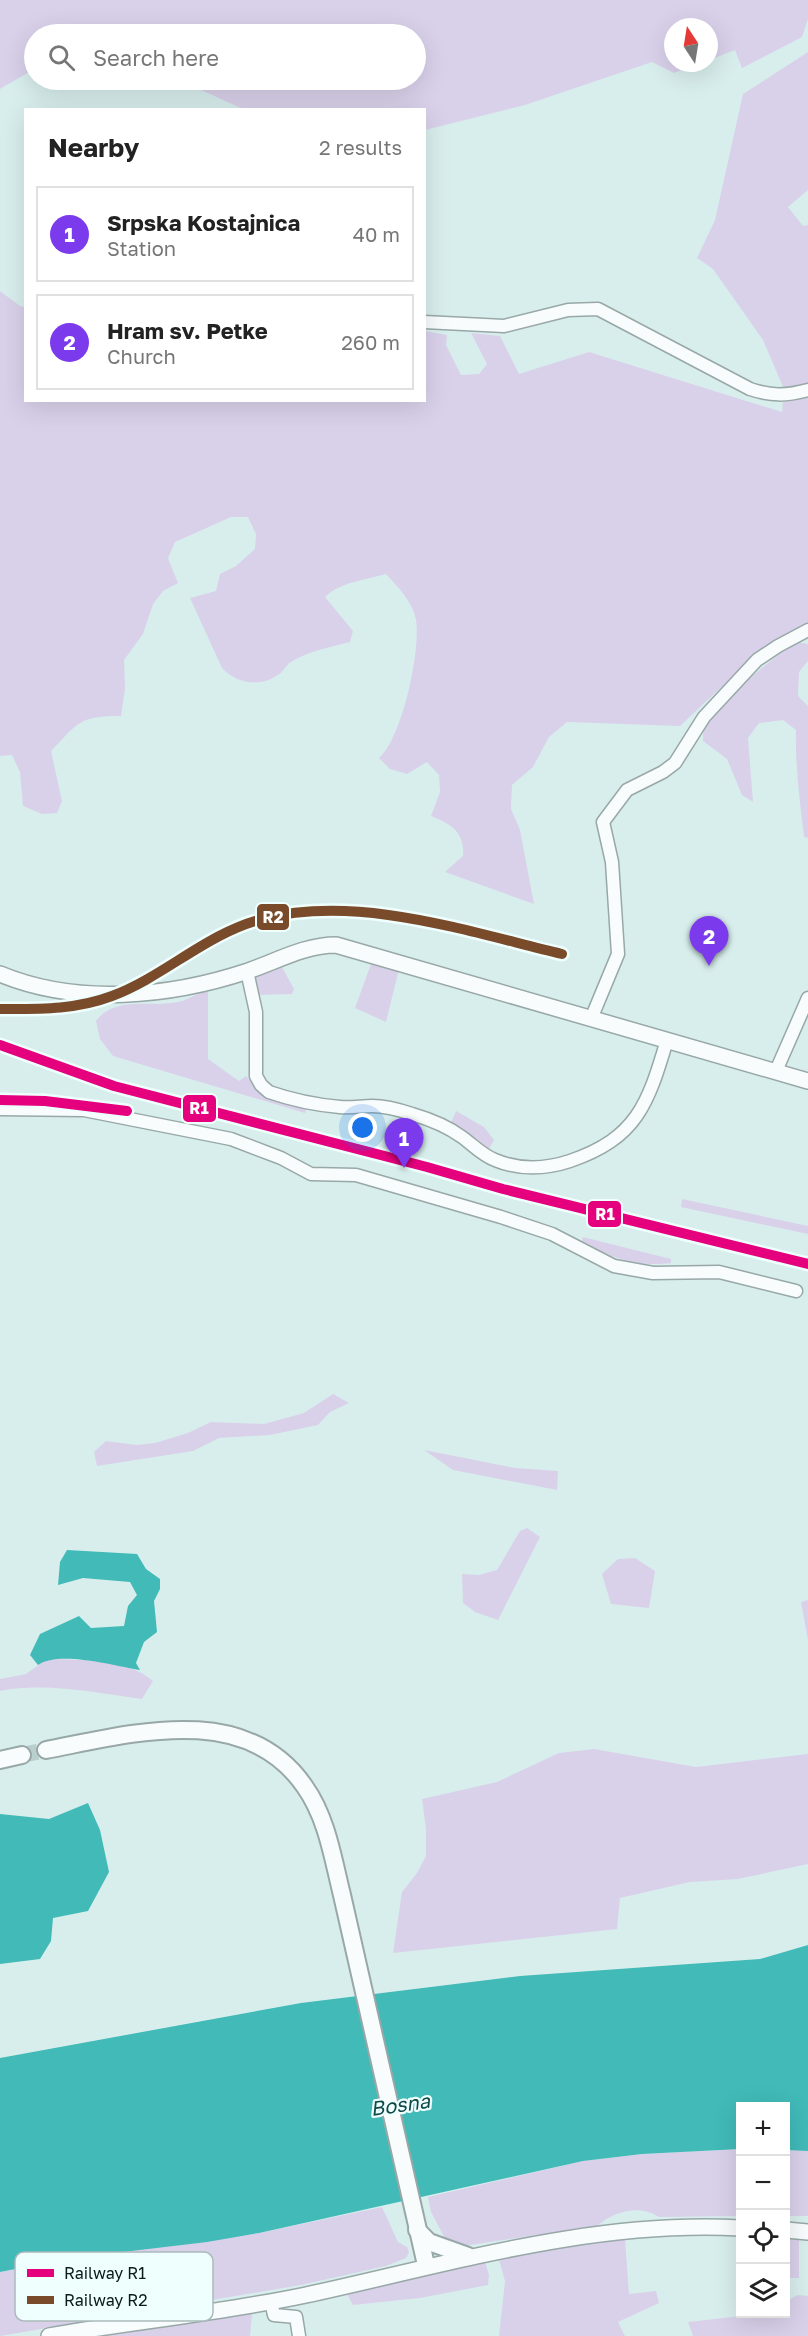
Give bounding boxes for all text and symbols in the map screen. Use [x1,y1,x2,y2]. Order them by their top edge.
north arrow [664,18,718,72]
search box [24,24,426,90]
icon: search [45,41,78,74]
text: Search here [93,44,219,71]
text: Nearby [48,132,139,163]
text: 2 results [319,135,402,159]
text: Srpska Kostajnica [107,209,300,236]
text: 1 [64,222,75,246]
text: 40 m [353,222,400,246]
text: Station [107,236,176,260]
text: Hram sv. Petke [107,317,268,344]
text: 2 [63,330,76,354]
text: 260 m [341,330,400,354]
text: Church [107,344,176,368]
line badge: R2 [256,903,290,931]
text: R2 [263,907,284,927]
pin: 2 [690,916,728,966]
line badge: R1 [182,1094,217,1123]
text: R1 [189,1098,209,1118]
your location [348,1113,377,1142]
pin: 1 [384,1118,424,1168]
line badge: R1 [587,1200,622,1228]
text: R1 [595,1204,615,1224]
water label: Bosna [369,2088,432,2120]
map controls [736,2102,790,2318]
button: + [736,2102,790,2156]
button: − [736,2156,790,2210]
button: locate [736,2210,790,2264]
legend [15,2252,213,2321]
text: Railway R1 [64,2263,146,2283]
button: layers [736,2264,790,2318]
text: Railway R2 [64,2290,148,2310]

